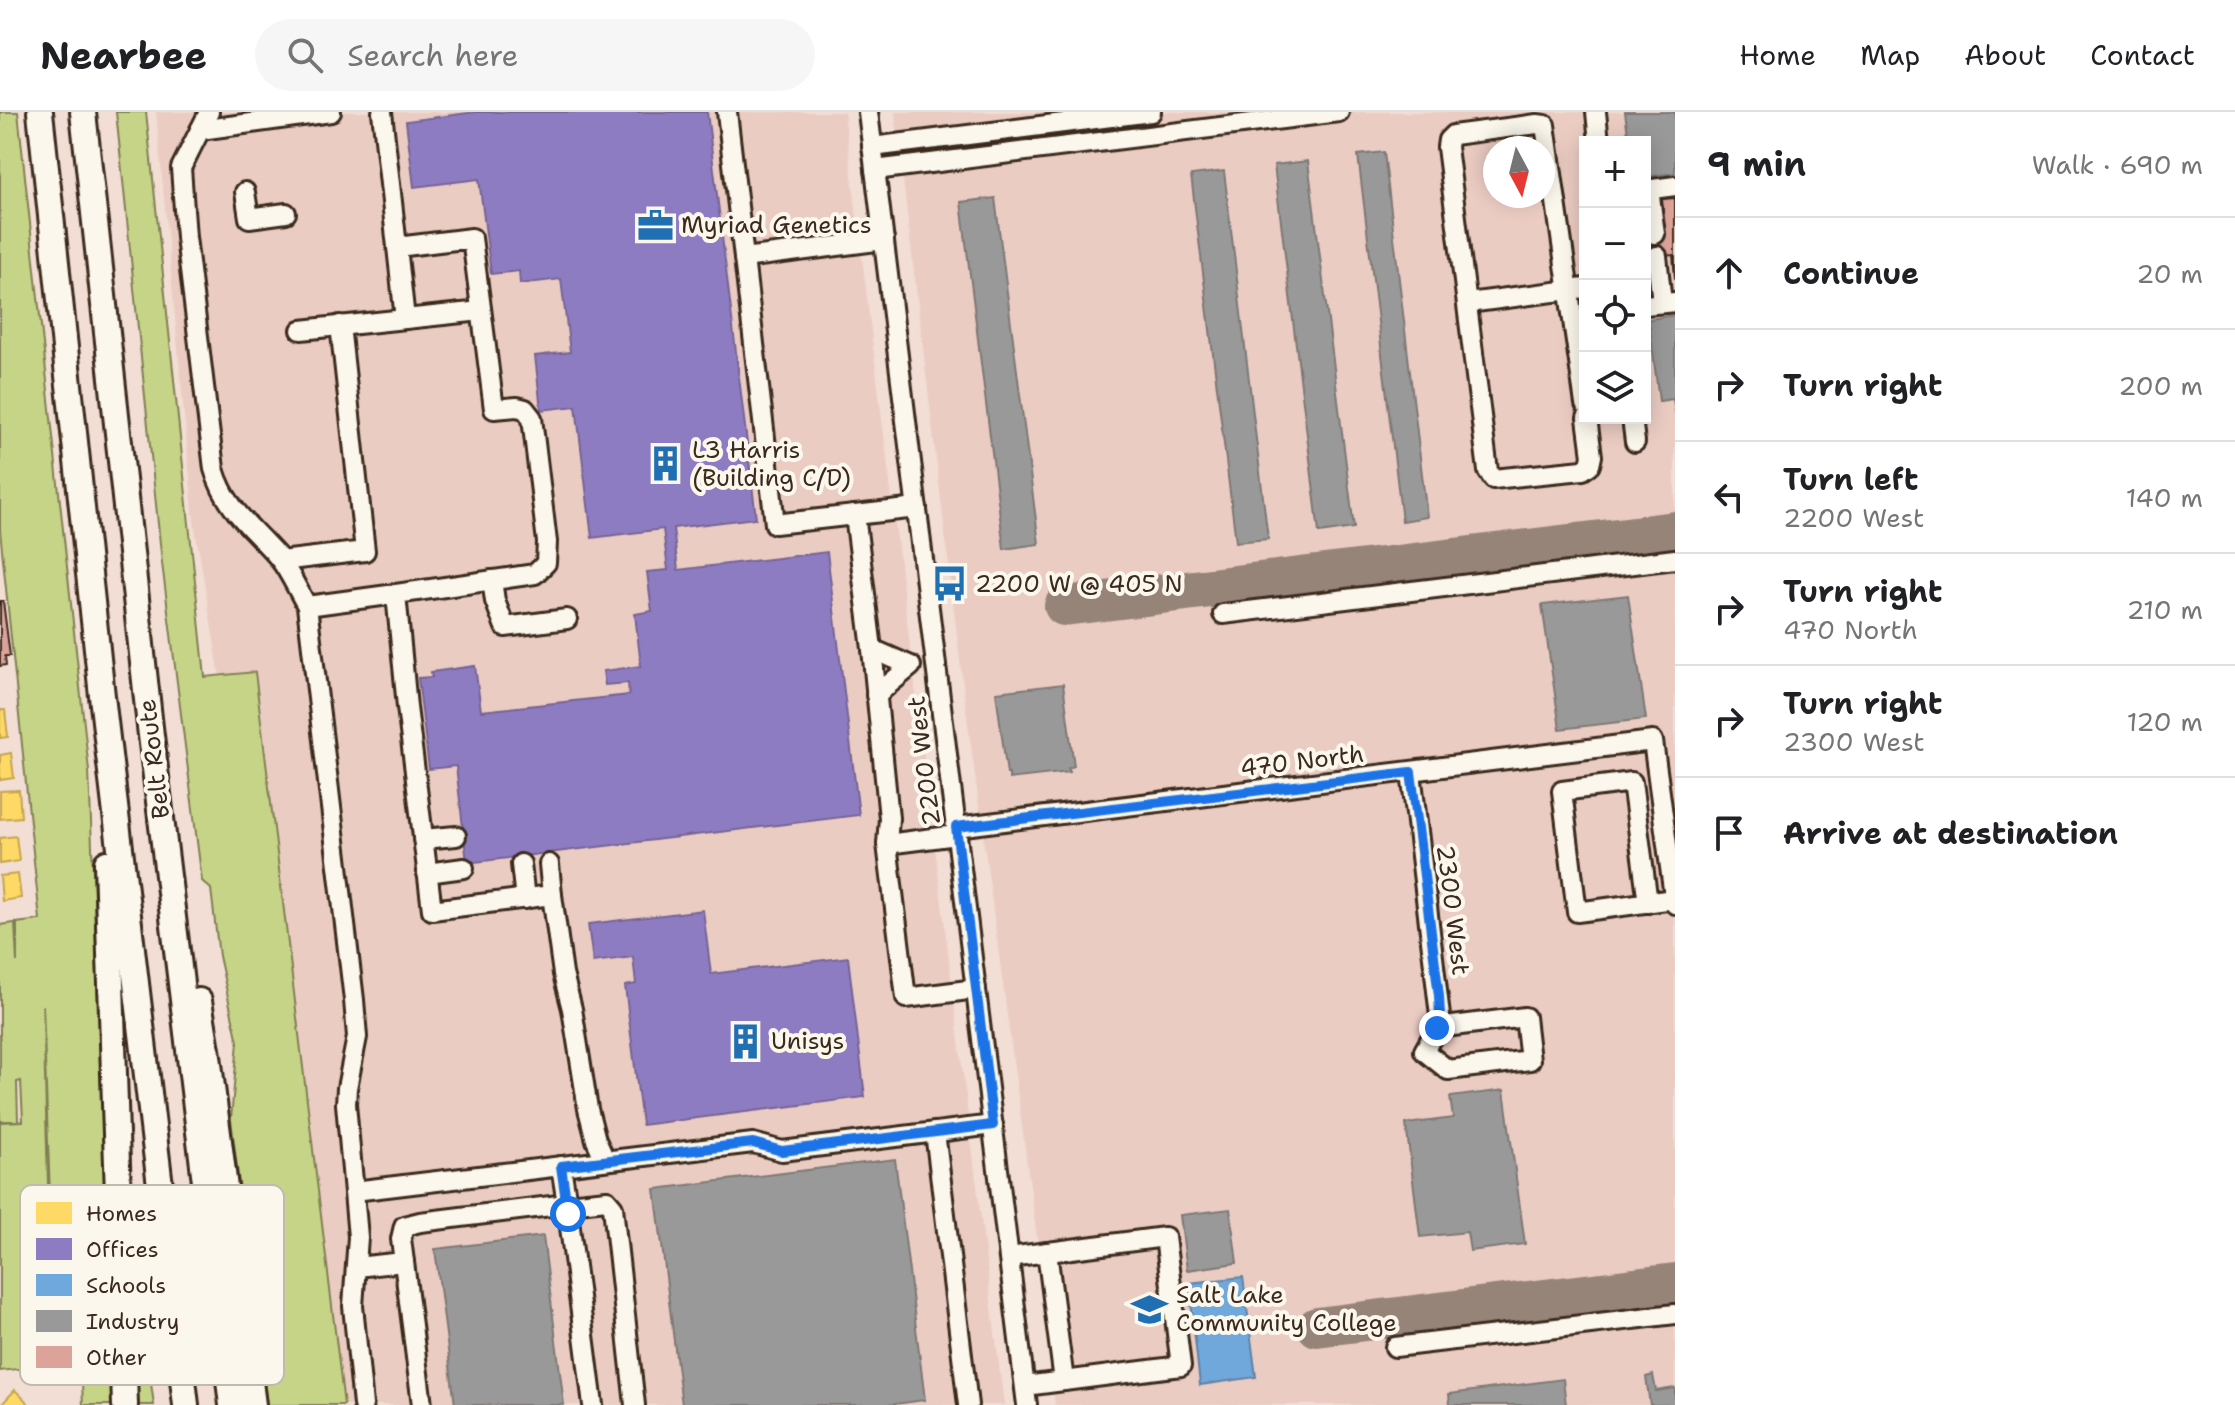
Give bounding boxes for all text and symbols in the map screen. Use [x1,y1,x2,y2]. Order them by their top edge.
search box [255,19,815,91]
text: Nearbee [40,30,207,81]
icon: search [283,33,327,77]
text: Search here [347,35,519,76]
text: Home [1739,36,1816,74]
text: Map [1860,36,1920,74]
text: About [1964,36,2046,74]
text: Contact [2090,36,2195,74]
north arrow [1483,136,1555,208]
map controls [1579,136,1651,424]
button: + [1579,136,1651,208]
text: 9 min [1707,141,1806,187]
text: Walk · 690 m [2032,147,2203,182]
office icon: Myriad Genetics [636,206,674,244]
button: − [1579,208,1651,280]
place label: Myriad Genetics [681,209,872,241]
icon: ahead [1707,251,1751,295]
text: Continue [1783,253,1919,294]
text: 20 m [2136,256,2203,291]
button: locate [1579,280,1651,352]
button: layers [1579,352,1651,424]
icon: right [1707,363,1751,407]
text: Turn right [1783,365,1942,406]
text: 200 m [2118,368,2203,403]
place label: L3 Harris (Building C/D) [692,434,851,494]
building icon: L3 Harris (Building C/D) [647,445,685,483]
text: Turn left [1783,459,1918,500]
icon: left [1707,475,1751,519]
text: 140 m [2126,480,2203,515]
text: 2200 West [1783,500,1924,535]
bus stop icon: 2200 W @ 405 N [930,565,968,603]
place label: 2200 W @ 405 N [975,568,1183,600]
text: Turn right [1783,571,1942,612]
icon: right [1707,587,1751,631]
text: 210 m [2126,592,2203,627]
text: 470 North [1783,612,1918,647]
text: Turn right [1783,683,1942,724]
street label: 2200 West [900,694,948,828]
street label: Belt Route [131,697,177,821]
icon: right [1707,699,1751,743]
text: 120 m [2127,704,2203,739]
text: 2300 West [1783,724,1925,759]
street label: 470 North [1238,738,1366,784]
icon: arrive [1707,811,1751,855]
text: Arrive at destination [1783,813,2118,854]
street label: 2300 West [1429,843,1477,977]
route end [1419,1010,1455,1046]
building icon: Unisys [726,1022,764,1060]
place label: Unisys [771,1025,845,1057]
legend [20,1185,284,1385]
route start [550,1196,586,1232]
text: Homes [86,1199,157,1228]
text: Offices [86,1235,159,1264]
text: Schools [86,1271,166,1300]
place label: Salt Lake Community College [1176,1279,1397,1339]
school or university icon: Salt Lake Community College [1131,1290,1169,1328]
text: Industry [86,1307,179,1336]
text: Other [86,1343,147,1372]

